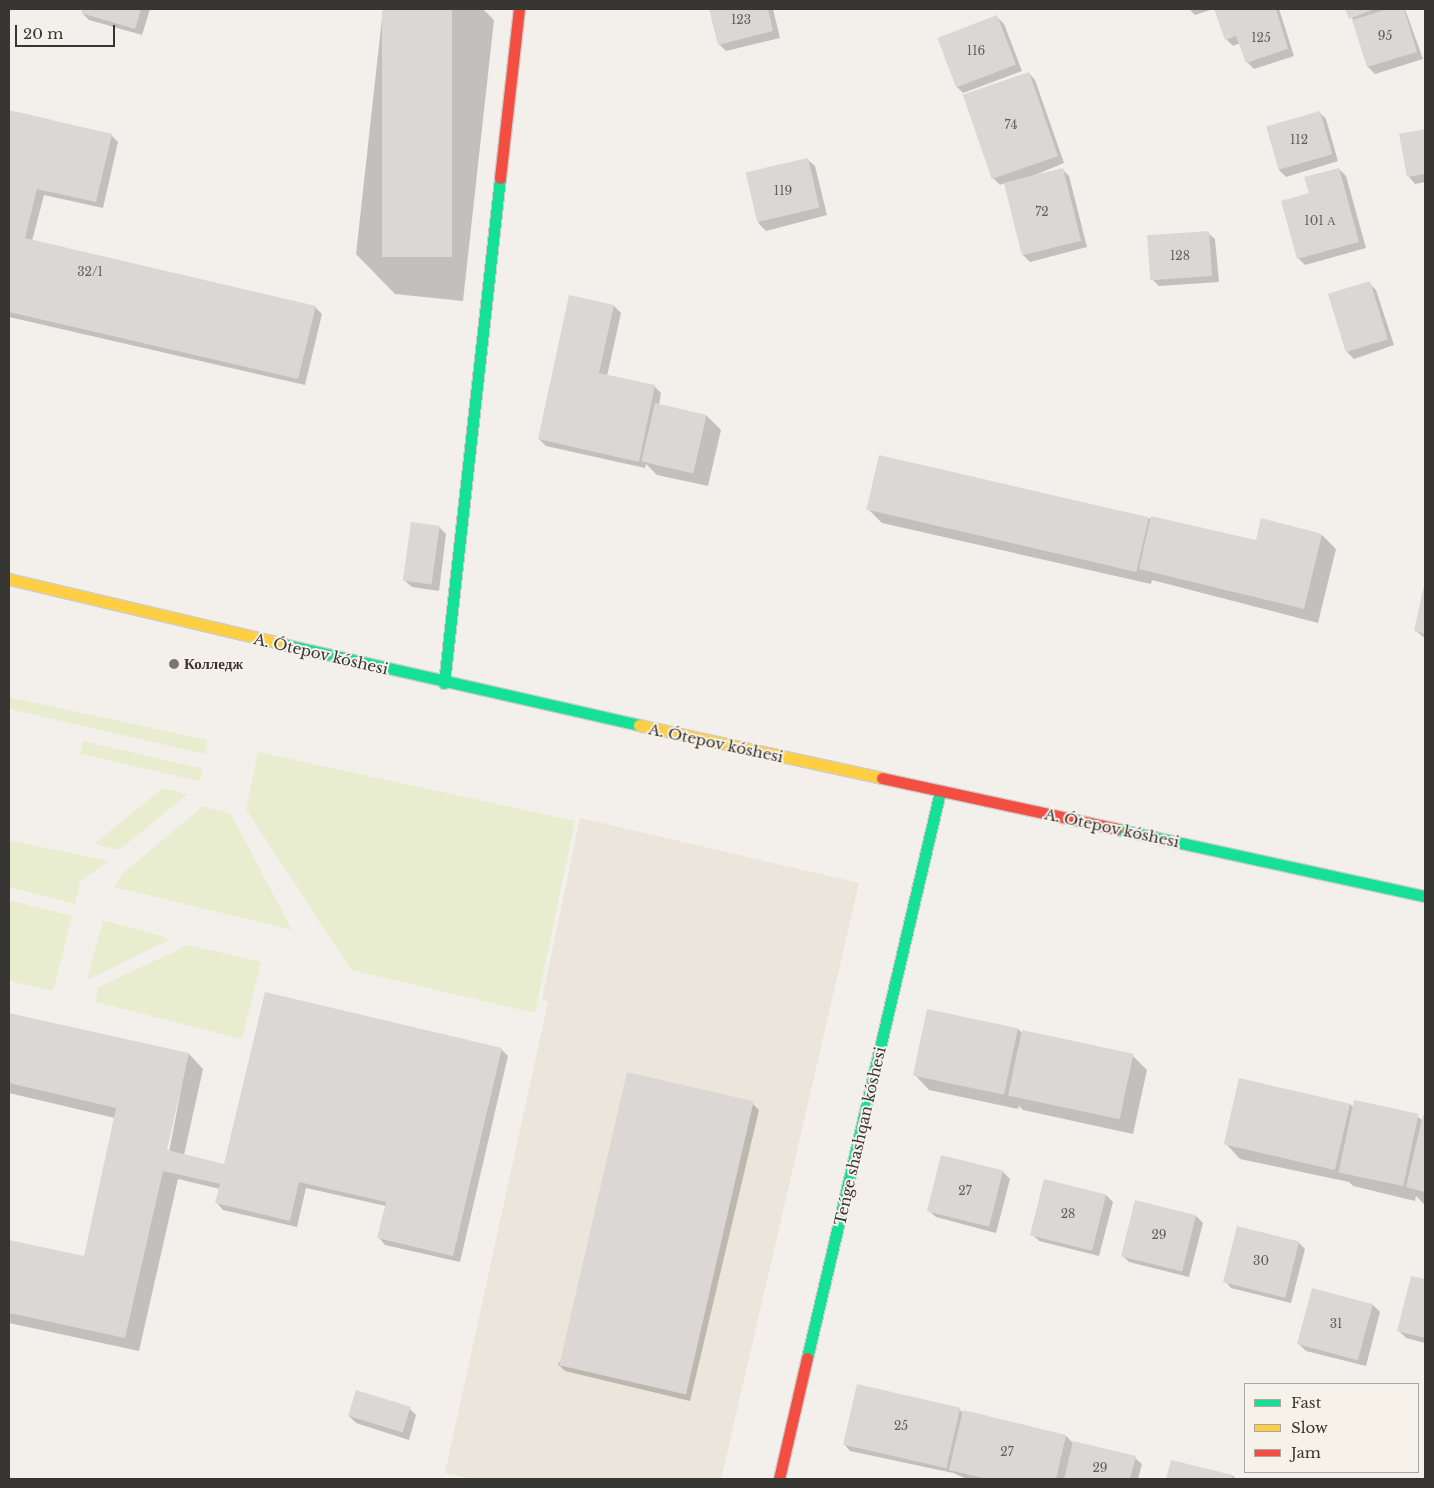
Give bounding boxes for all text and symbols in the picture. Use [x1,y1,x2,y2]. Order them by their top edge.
house number: 123 [731,13,751,27]
scale bar [18,15,118,47]
text: 20 m [23,24,63,43]
house number: 95 [1378,29,1392,43]
house number: 125 [1251,31,1271,45]
house number: 116 [967,44,985,58]
house number: 74 [1005,118,1017,132]
house number: 112 [1290,133,1308,147]
house number: 119 [774,184,792,198]
house number: 72 [1035,205,1049,219]
house number: 101 А [1304,214,1336,228]
house number: 128 [1170,249,1190,263]
house number: 32/1 [77,265,103,279]
street label: A. Ótepov kóshesi [252,630,390,678]
place label: Колледж [184,655,243,673]
marker: Колледж [168,658,180,670]
street label: A. Ótepov kóshesi [647,720,785,766]
street label: A. Ótepov kóshesi [1043,805,1181,851]
street label: Teńge shashqan kóshesi [831,1045,889,1227]
house number: 27 [958,1184,972,1198]
house number: 28 [1061,1207,1075,1221]
house number: 29 [1151,1228,1167,1242]
house number: 30 [1253,1254,1269,1268]
house number: 31 [1330,1317,1342,1331]
legend [1244,1383,1419,1473]
text: Fast [1291,1393,1321,1412]
text: Slow [1291,1418,1328,1437]
house number: 25 [894,1419,908,1433]
text: Jam [1291,1443,1321,1462]
house number: 27 [1000,1445,1014,1459]
house number: 29 [1092,1461,1108,1475]

